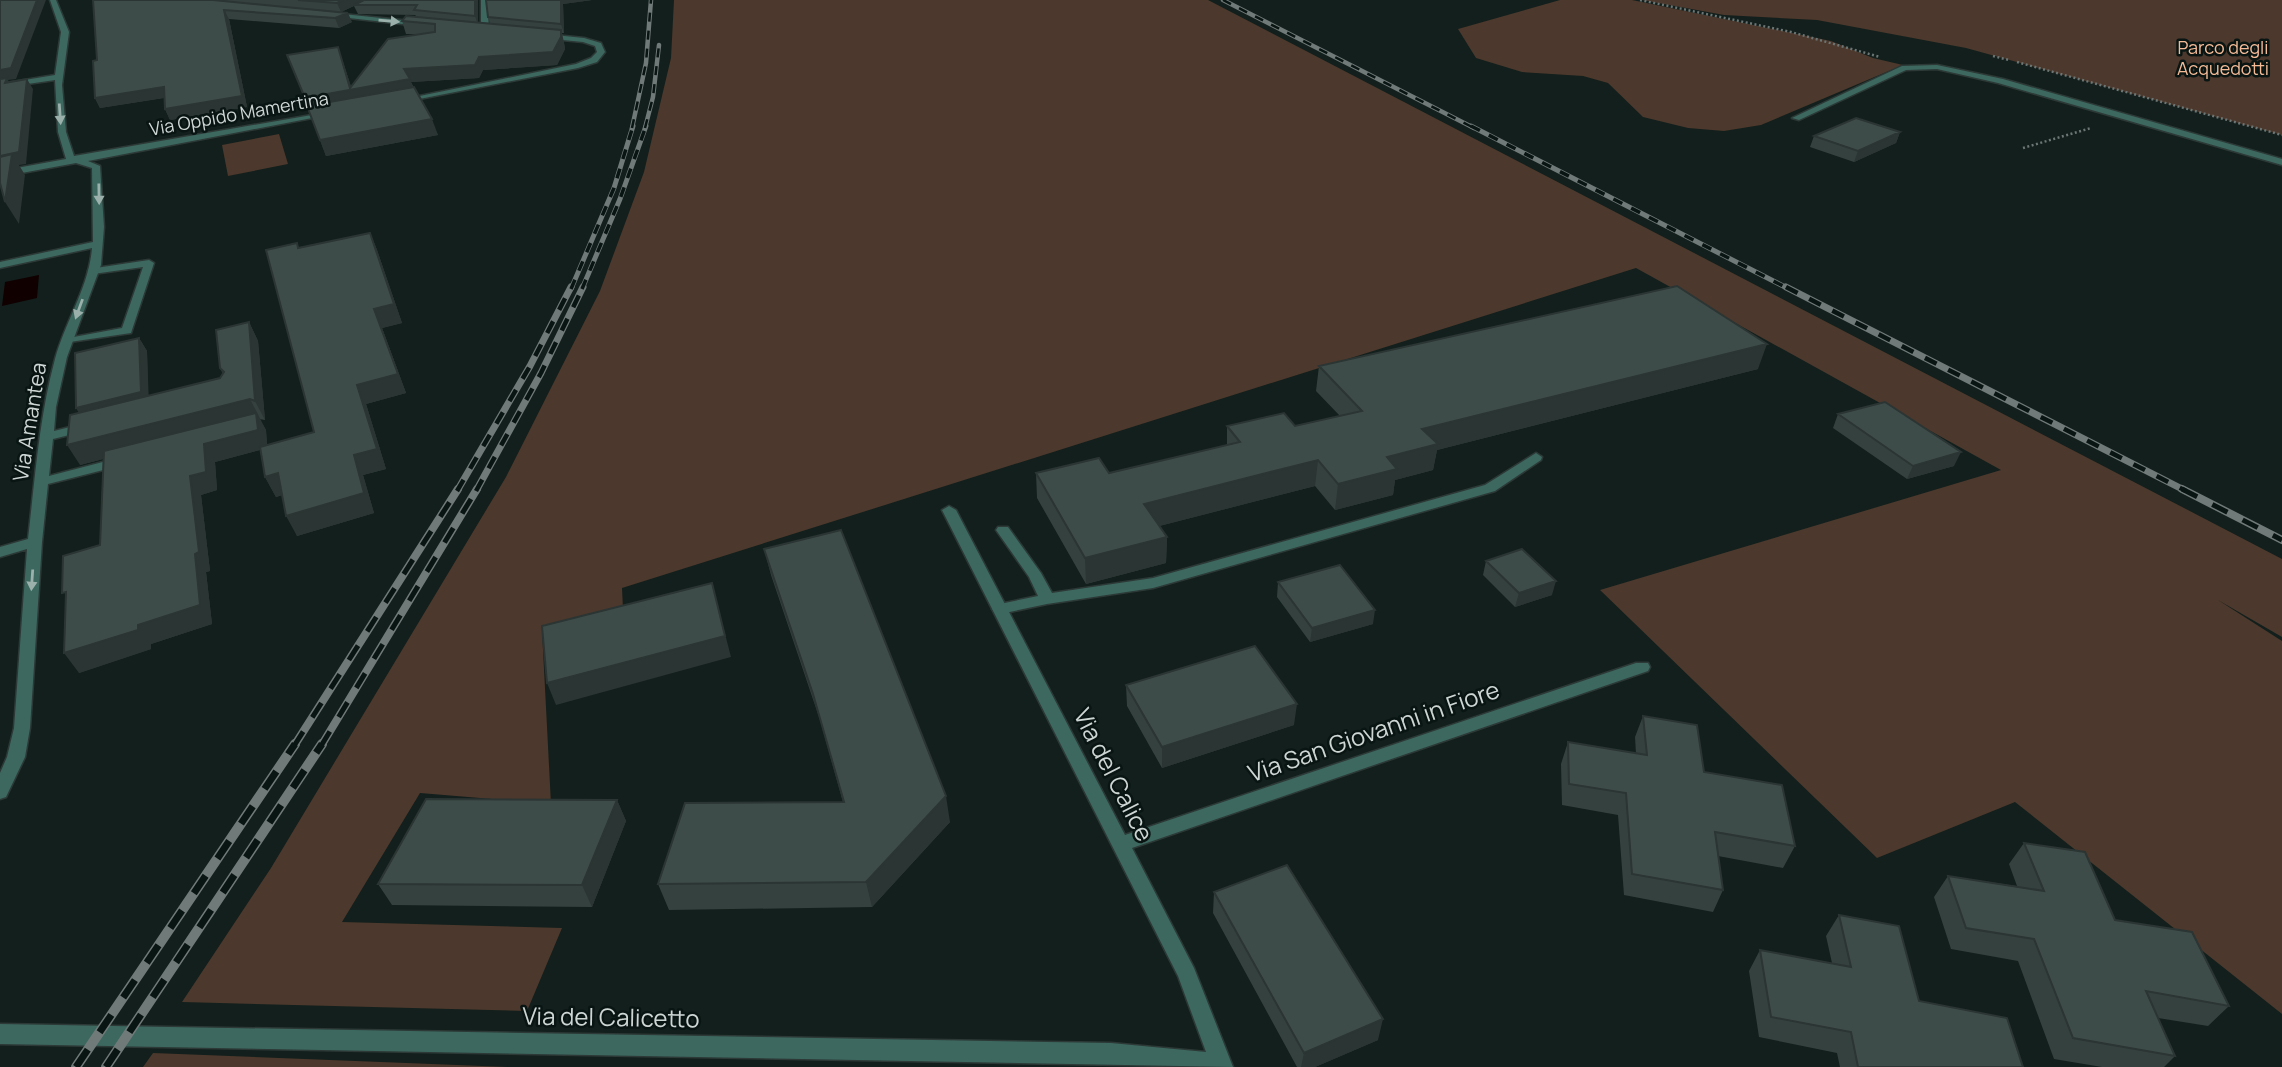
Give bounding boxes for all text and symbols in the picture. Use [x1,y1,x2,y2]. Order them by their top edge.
one-way arrow [378,15,400,26]
park label: Parco degli Acquedotti [2177,35,2269,80]
street label: Via Oppido Mamertina [148,85,330,141]
one-way arrow [55,103,66,125]
one-way arrow [93,183,104,205]
one-way arrow [73,299,84,320]
street label: Via Amantea [6,360,52,483]
one-way arrow [27,570,38,592]
street label: Via San Giovanni in Fiore [1243,672,1504,789]
street label: Via del Calice [1067,702,1162,846]
street label: Via del Calicetto [522,998,700,1035]

